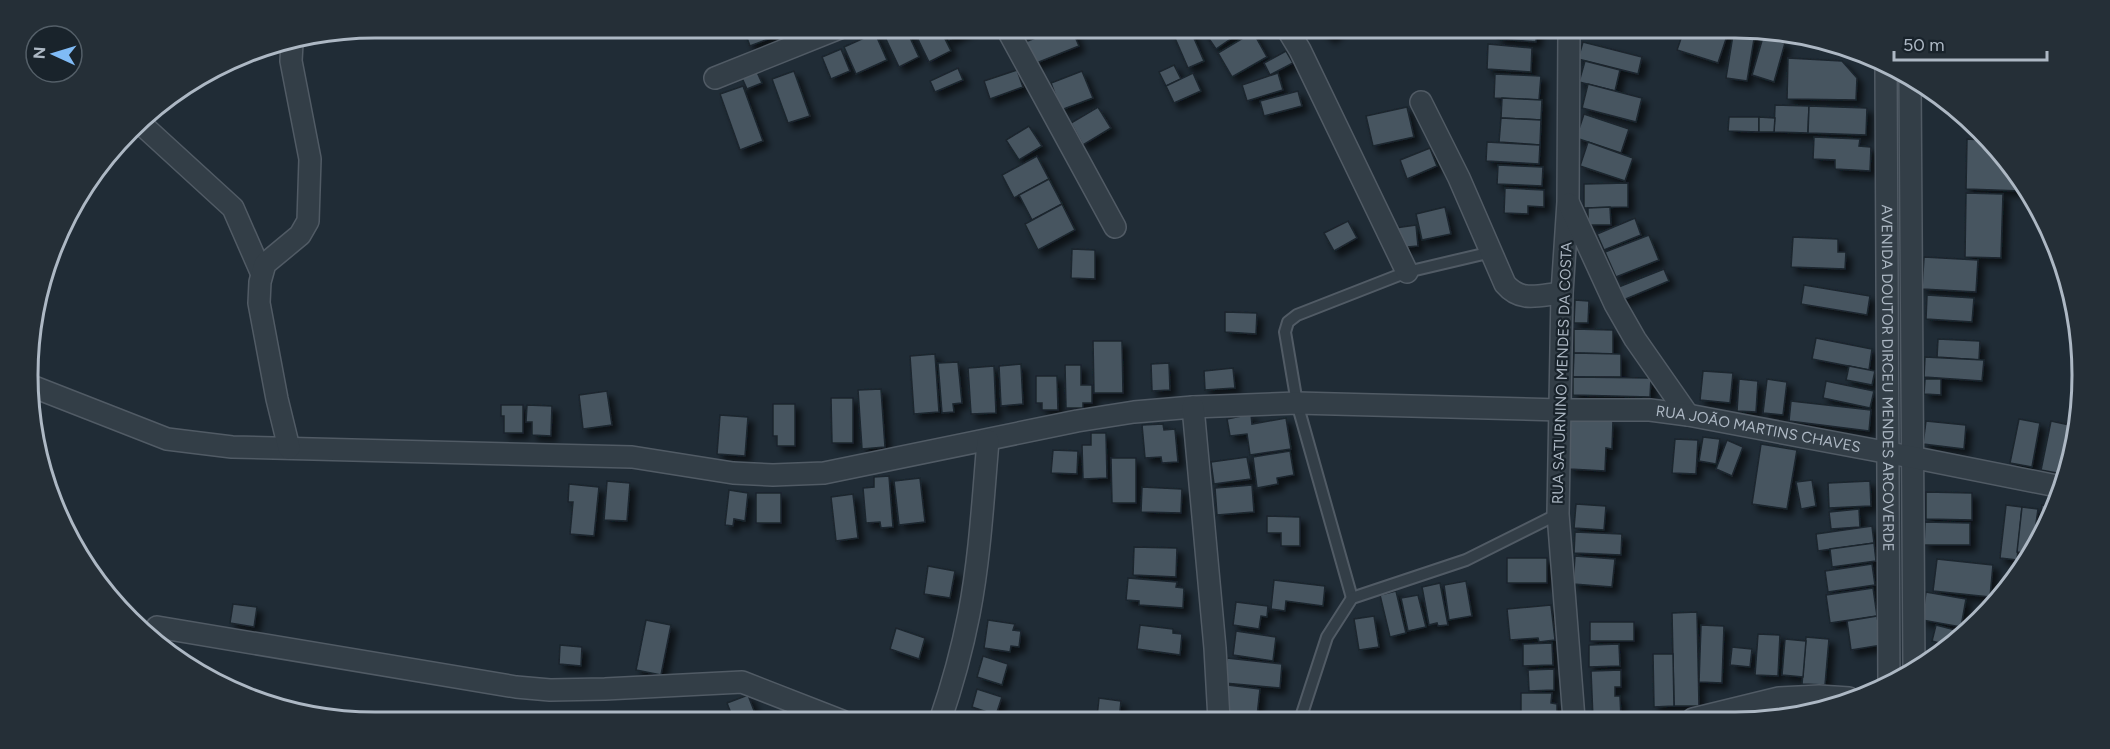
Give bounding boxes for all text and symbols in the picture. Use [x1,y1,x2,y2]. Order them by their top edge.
north arrow [24,24,84,84]
scale bar [1894,24,2047,62]
text: 50 m [1903,34,1945,56]
text: N [30,46,49,60]
street label: AVENIDA DOUTOR DIRCEU MENDES ARCOVERDE [1878,204,1897,552]
street label: RUA SATURNINO MENDES DA COSTA [1548,242,1576,504]
street label: RUA JOÃO MARTINS CHAVES [1655,402,1862,456]

